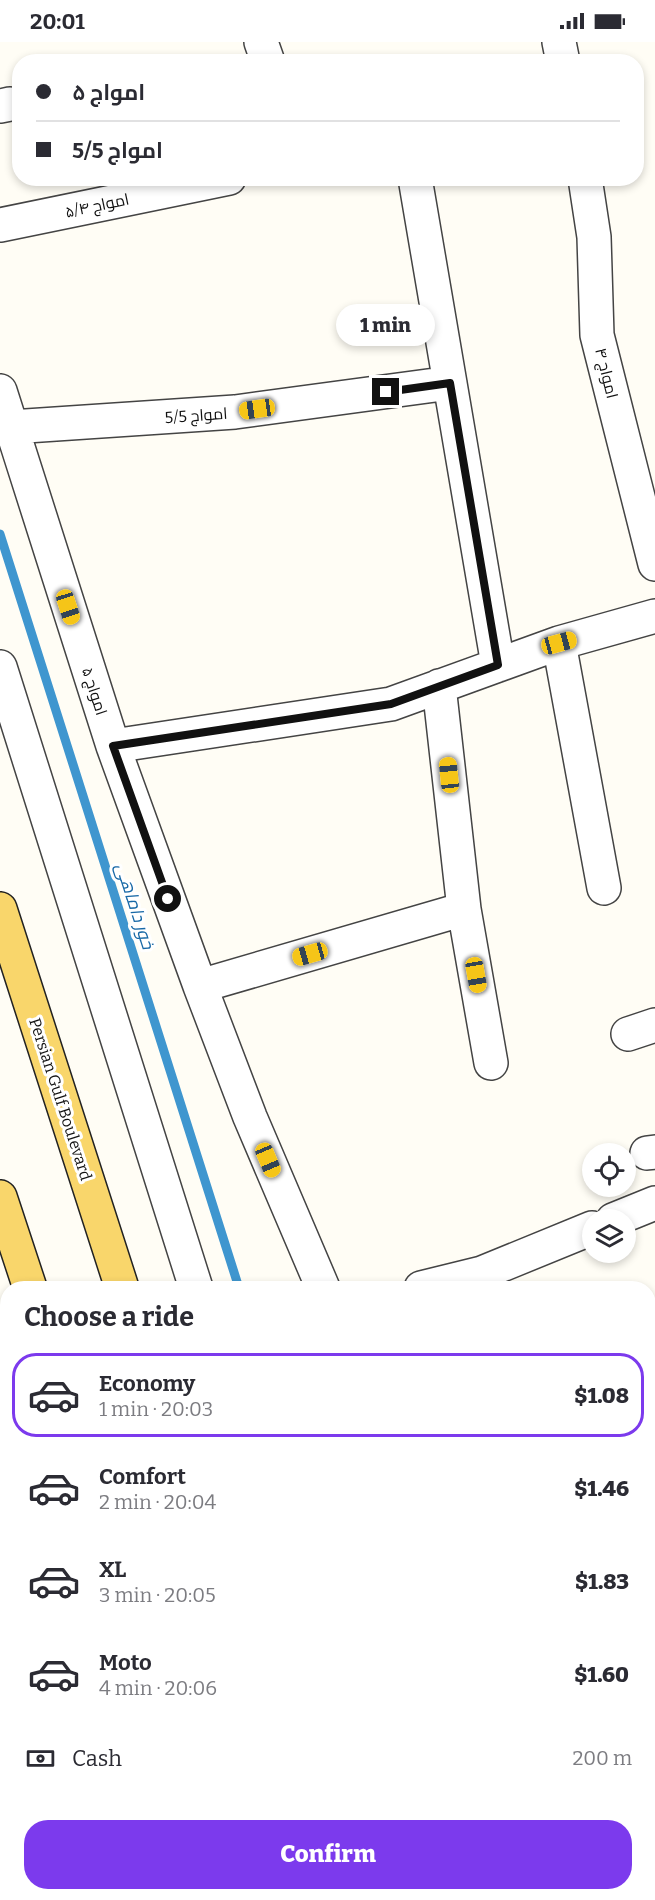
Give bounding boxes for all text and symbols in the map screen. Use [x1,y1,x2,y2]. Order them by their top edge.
text: 20:01 [30,8,85,35]
text: امواج ۵ [72,79,145,106]
text: امواج 5/5 [72,137,163,164]
street label: امواج ۵/۴ [63,189,131,223]
callout: 1 min [336,305,436,347]
text: 1 min [360,313,411,337]
street label: امواج ۴ [589,346,622,401]
route end [372,378,399,405]
car [238,398,276,420]
street label: امواج 5/5 [164,404,228,429]
car [54,587,82,627]
car [539,630,579,656]
street label: امواج ۵ [76,665,111,718]
car [438,756,460,794]
water label: خور داماهی [111,860,160,953]
route start [154,885,181,912]
car [290,940,330,968]
car [464,956,488,994]
street label: Persian Gulf Boulevard [25,1016,96,1183]
car [253,1140,283,1180]
map controls [582,1143,636,1263]
button: locate [582,1143,636,1197]
button: layers [582,1209,636,1263]
text: Choose a ride [24,1301,194,1333]
icon: car [27,1368,81,1422]
text: Economy [99,1370,195,1397]
text: $1.08 [574,1382,629,1409]
text: 1 min · 20:03 [99,1397,213,1421]
icon: car [27,1461,81,1515]
text: Comfort [99,1463,186,1490]
text: $1.46 [574,1475,629,1502]
text: 2 min · 20:04 [99,1490,216,1514]
icon: car [27,1554,81,1608]
text: XL [99,1556,126,1583]
text: $1.83 [575,1568,629,1595]
text: 3 min · 20:05 [99,1583,216,1607]
icon: car [27,1647,81,1701]
text: Moto [99,1649,152,1676]
text: $1.60 [574,1661,629,1688]
text: 4 min · 20:06 [99,1676,217,1700]
icon: cash [24,1742,57,1775]
text: Cash [72,1745,122,1772]
text: 200 m [572,1746,632,1770]
button: Confirm [24,1820,632,1889]

